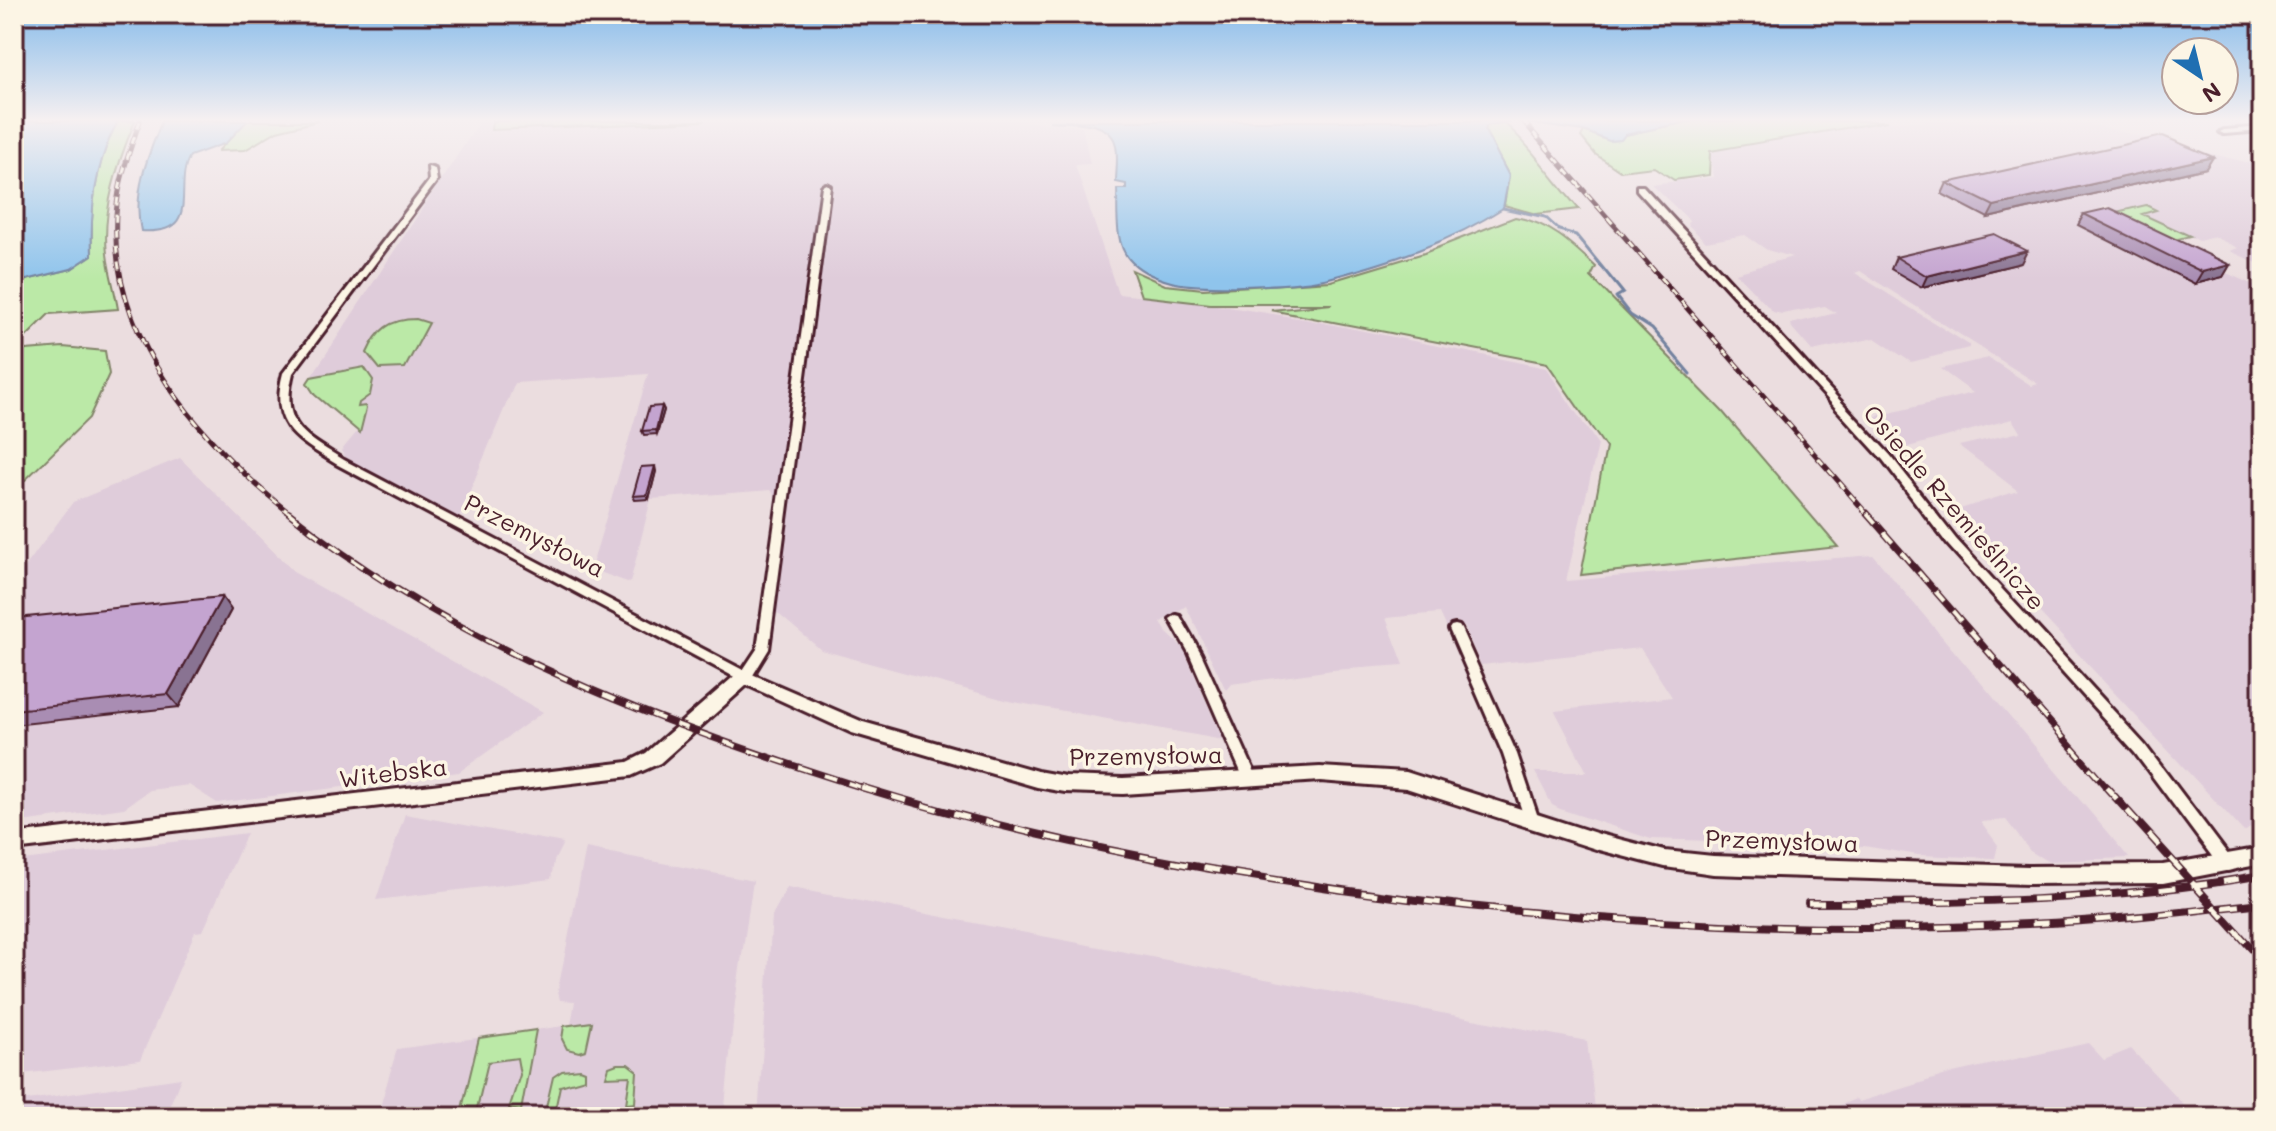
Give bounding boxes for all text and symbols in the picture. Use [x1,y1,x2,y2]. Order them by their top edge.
north arrow [2160,36,2240,116]
text: N [2197,76,2227,109]
street label: Osiedle Rzemieślnicze [1857,398,2053,616]
street label: Przemysłowa [460,486,610,584]
street label: Przemysłowa [1069,738,1223,772]
street label: Witebska [337,750,449,794]
street label: Przemysłowa [1705,822,1859,858]

